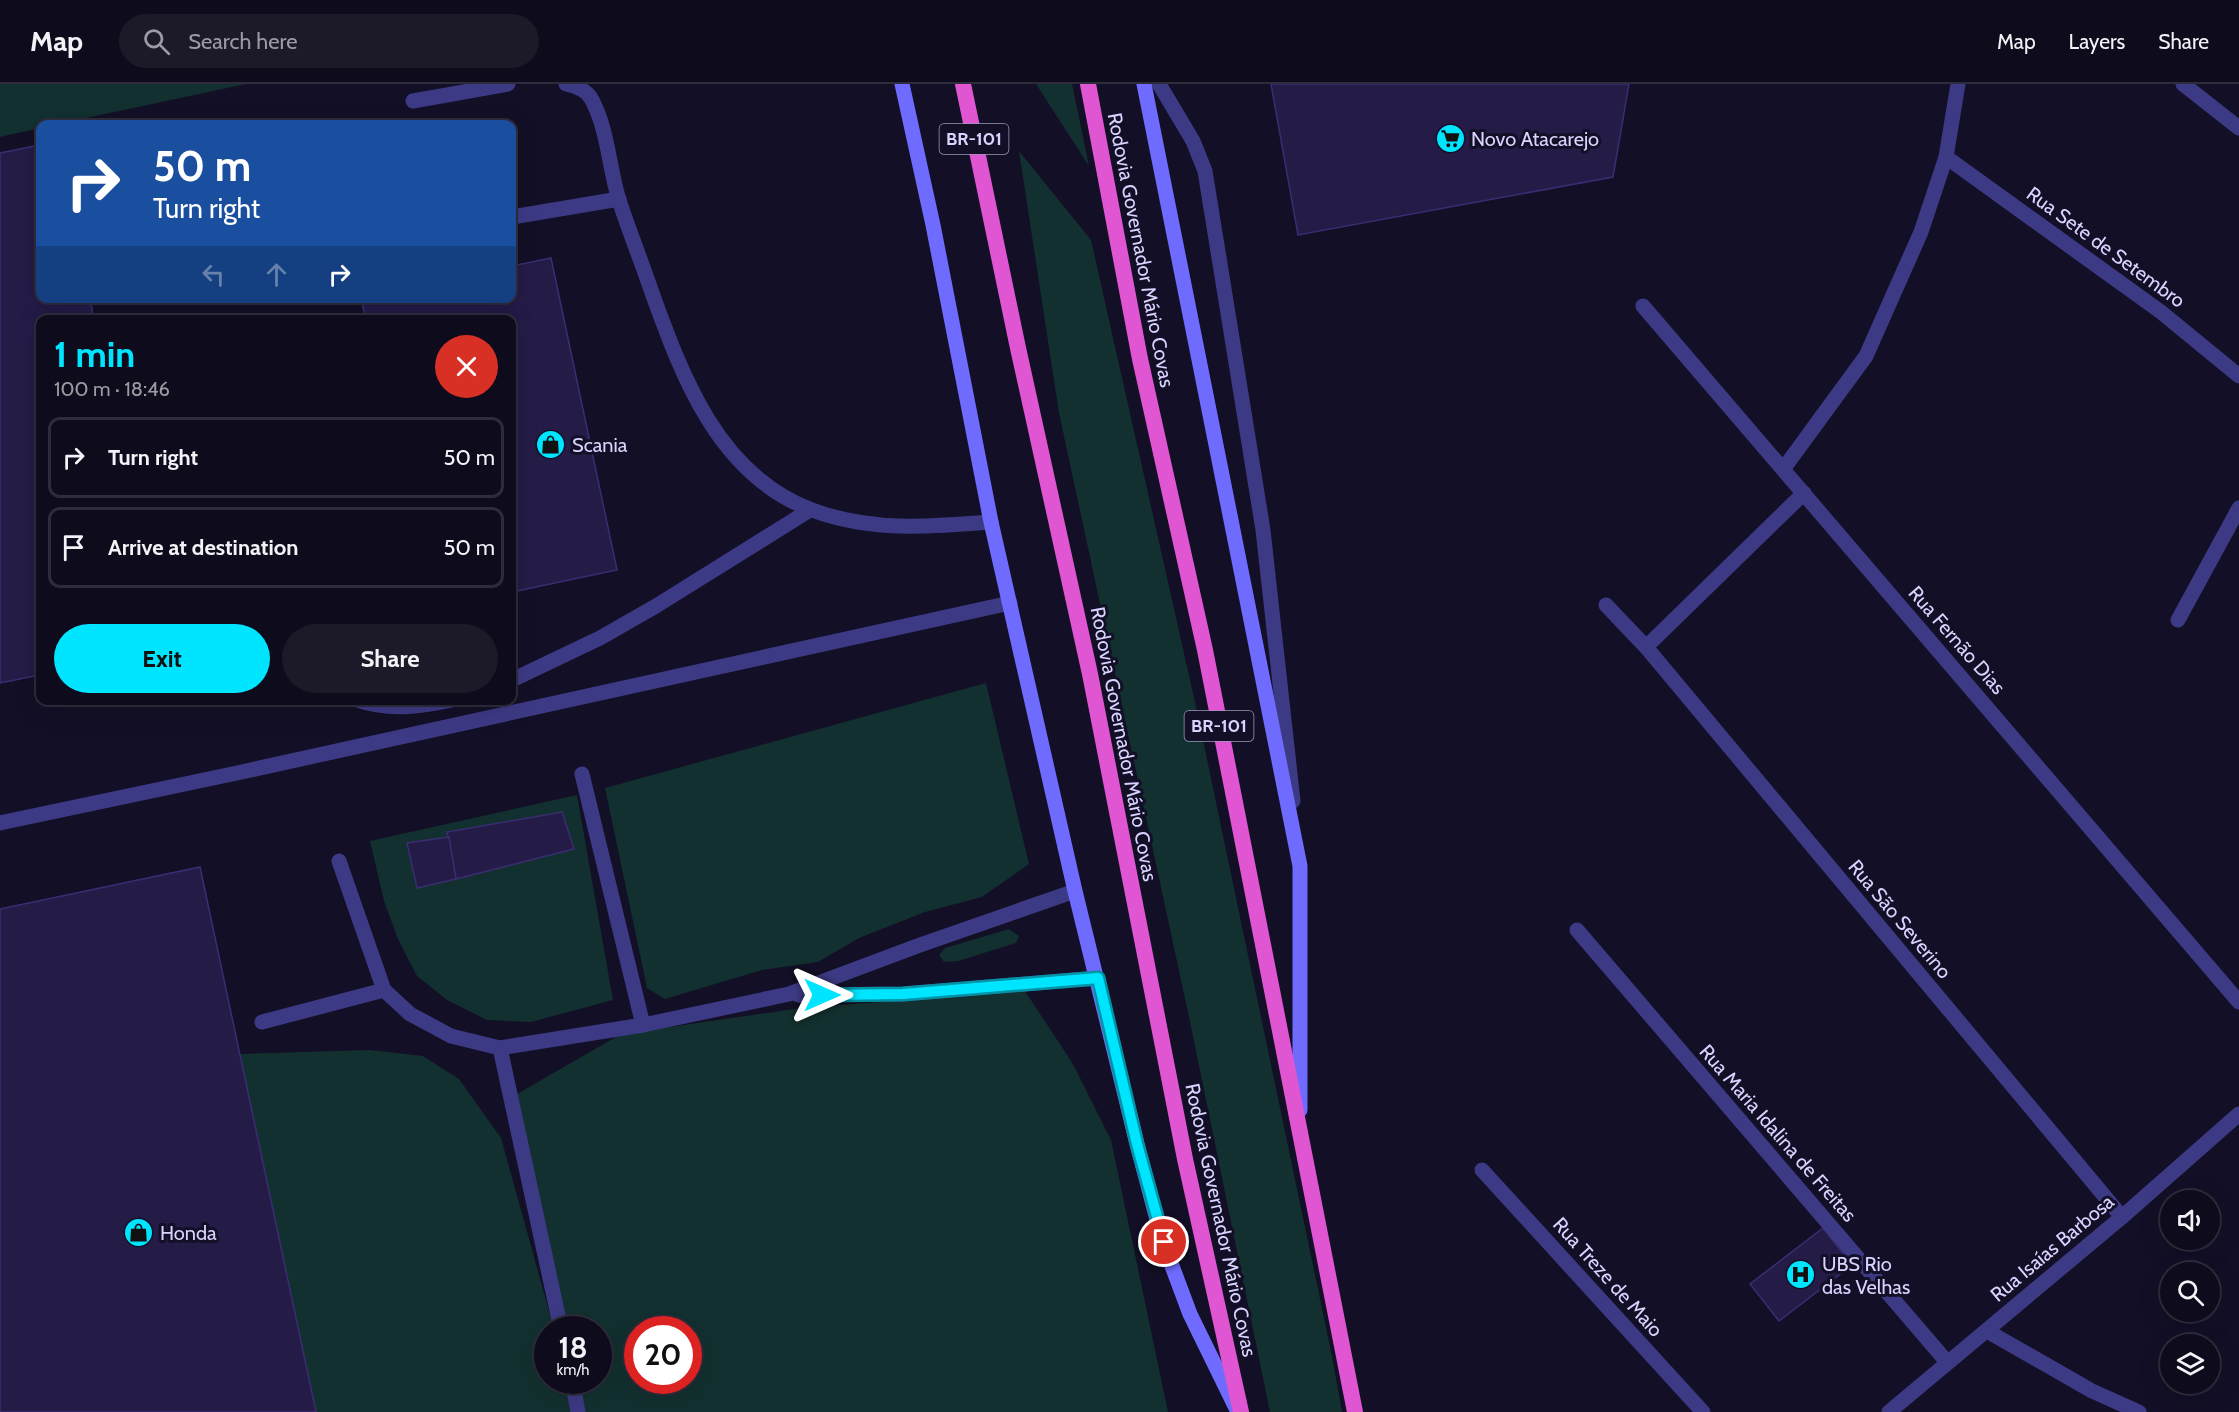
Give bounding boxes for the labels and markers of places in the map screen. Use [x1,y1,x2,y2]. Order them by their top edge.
supermarket icon: Novo Atacarejo [1434,123,1466,155]
place label: Novo Atacarejo [1471,127,1599,151]
shop icon: Scania [535,429,567,461]
place label: Scania [572,433,628,457]
pin [1138,1216,1189,1267]
shop icon: Honda [123,1217,155,1249]
place label: Honda [160,1221,217,1245]
place label: UBS Rio das Velhas [1822,1252,1910,1299]
hospital icon: UBS Rio das Velhas [1785,1259,1817,1291]

